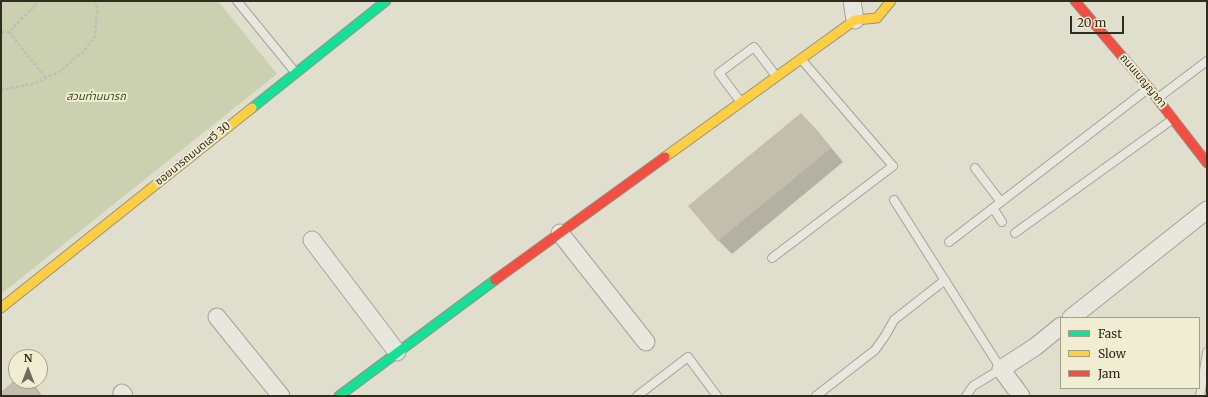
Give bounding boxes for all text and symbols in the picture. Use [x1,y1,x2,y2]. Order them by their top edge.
scale bar [1072,8,1126,34]
text: 20 m [1077,15,1106,30]
street label: ถนนเบญญาภา [1117,52,1169,110]
park label: สวนท่านนารถ [66,90,126,104]
street label: ซอยนารถมนตเสวี 30 [153,119,233,189]
legend [1060,317,1200,389]
text: Fast [1098,326,1122,341]
text: Slow [1098,346,1126,361]
north arrow [8,349,48,389]
text: N [24,351,32,365]
text: Jam [1098,366,1120,381]

